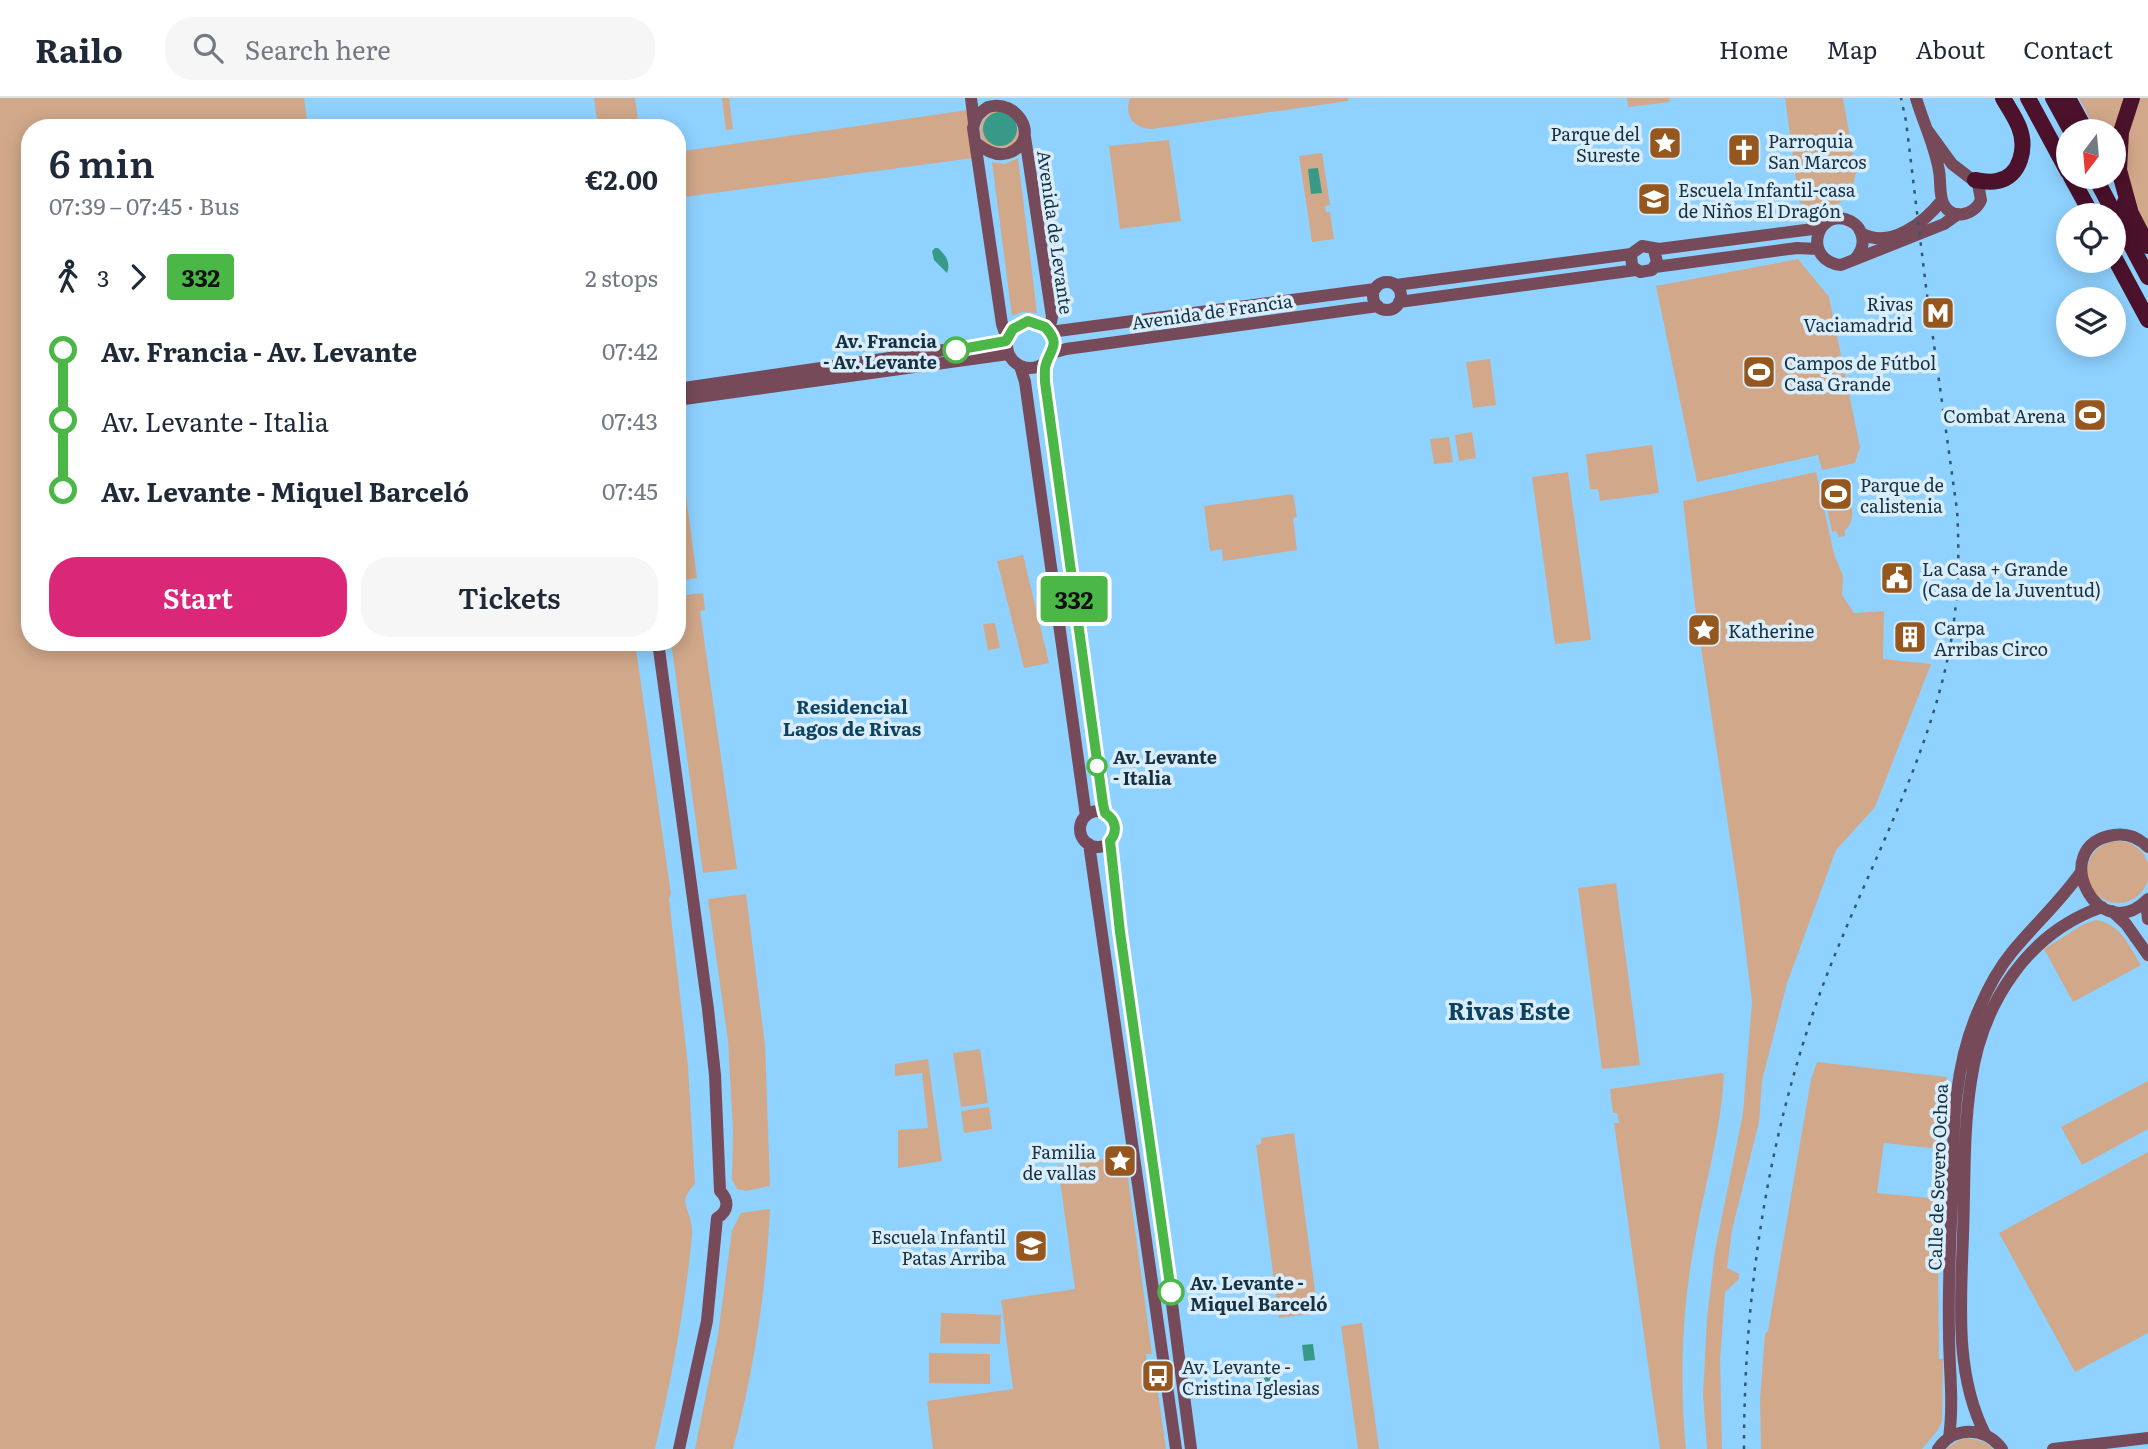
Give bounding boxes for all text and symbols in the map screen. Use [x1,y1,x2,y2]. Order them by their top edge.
search box [165,17,655,80]
text: Railo [35,24,123,73]
icon: search [189,29,227,67]
text: Search here [245,29,391,68]
text: Home [1719,31,1788,66]
text: Map [1826,31,1877,66]
text: About [1915,31,1985,66]
text: Contact [2023,31,2113,66]
north arrow [2056,119,2126,189]
map controls [2056,119,2126,357]
place label: Parque del Sureste [1550,120,1640,168]
place icon: Parque del Sureste [1646,124,1684,162]
place label: Parroquia San Marcos [1768,127,1866,175]
church icon: Parroquia San Marcos [1725,131,1763,169]
text: 6 min [49,133,155,190]
street label: Avenida de Levante [1031,148,1081,316]
text: €2.00 [585,159,658,198]
place label: Escuela Infantil-casa de Niños El Dragón [1678,176,1856,224]
school or university icon: Escuela Infantil-casa de Niños El Dragón [1635,180,1673,218]
text: 07:39 – 07:45 · Bus [49,188,239,222]
button: locate [2056,203,2126,273]
icon: walk [49,258,87,296]
icon: forward [119,258,157,296]
text: 332 [181,259,220,294]
text: 3 [97,260,109,294]
text: 2 stops [585,260,658,294]
street label: Avenida de Francia [1130,286,1294,336]
button: layers [2056,287,2126,357]
place label: Rivas Vaciamadrid [1803,290,1913,338]
metro station icon: Rivas Vaciamadrid [1919,294,1957,332]
place label: Av. Francia - Av. Levante [823,327,938,375]
text: Av. Francia - Av. Levante [101,331,417,370]
text: 07:42 [602,333,658,367]
marker: Av. Francia - Av. Levante [943,337,969,363]
place label: Campos de Fútbol Casa Grande [1784,349,1936,397]
sports icon: Campos de Fútbol Casa Grande [1740,353,1778,391]
sports icon: Combat Arena [2071,396,2109,434]
text: Av. Levante - Italia [101,401,329,440]
place label: Combat Arena [1943,402,2066,429]
text: 07:43 [601,403,658,437]
text: Av. Levante - Miquel Barceló [101,471,469,510]
place label: Parque de calistenia [1860,471,1944,519]
text: 07:45 [602,473,658,507]
sports icon: Parque de calistenia [1817,475,1855,513]
place label: La Casa + Grande (Casa de la Juventud) [1922,555,2101,603]
button: Start [49,557,347,637]
button: Tickets [361,557,658,637]
public building icon: La Casa + Grande (Casa de la Juventud) [1878,559,1916,597]
line badge: 332 [1034,576,1114,622]
text: 332 [1055,581,1093,616]
place icon: Katherine [1685,611,1723,649]
place label: Carpa Arribas Circo [1934,614,2048,662]
place label: Katherine [1728,617,1814,644]
building icon: Carpa Arribas Circo [1891,618,1929,656]
district label: Residencial Lagos de Rivas [783,692,921,742]
place label: Av. Levante - Italia [1113,743,1217,791]
marker: Av. Levante - Italia [1087,756,1107,776]
district label: Rivas Este [1448,992,1570,1027]
street label: Calle de Severo Ochoa [1920,1083,1954,1271]
place label: Familia de vallas [1022,1138,1096,1186]
place icon: Familia de vallas [1101,1142,1139,1180]
place label: Escuela Infantil Patas Arriba [871,1223,1006,1271]
school or university icon: Escuela Infantil Patas Arriba [1012,1227,1050,1265]
place label: Av. Levante - Miquel Barceló [1190,1269,1327,1317]
marker: Av. Levante - Miquel Barceló [1158,1279,1184,1305]
place label: Av. Levante - Cristina Iglesias [1182,1353,1319,1401]
bus stop icon: Av. Levante - Cristina Iglesias [1139,1357,1177,1395]

